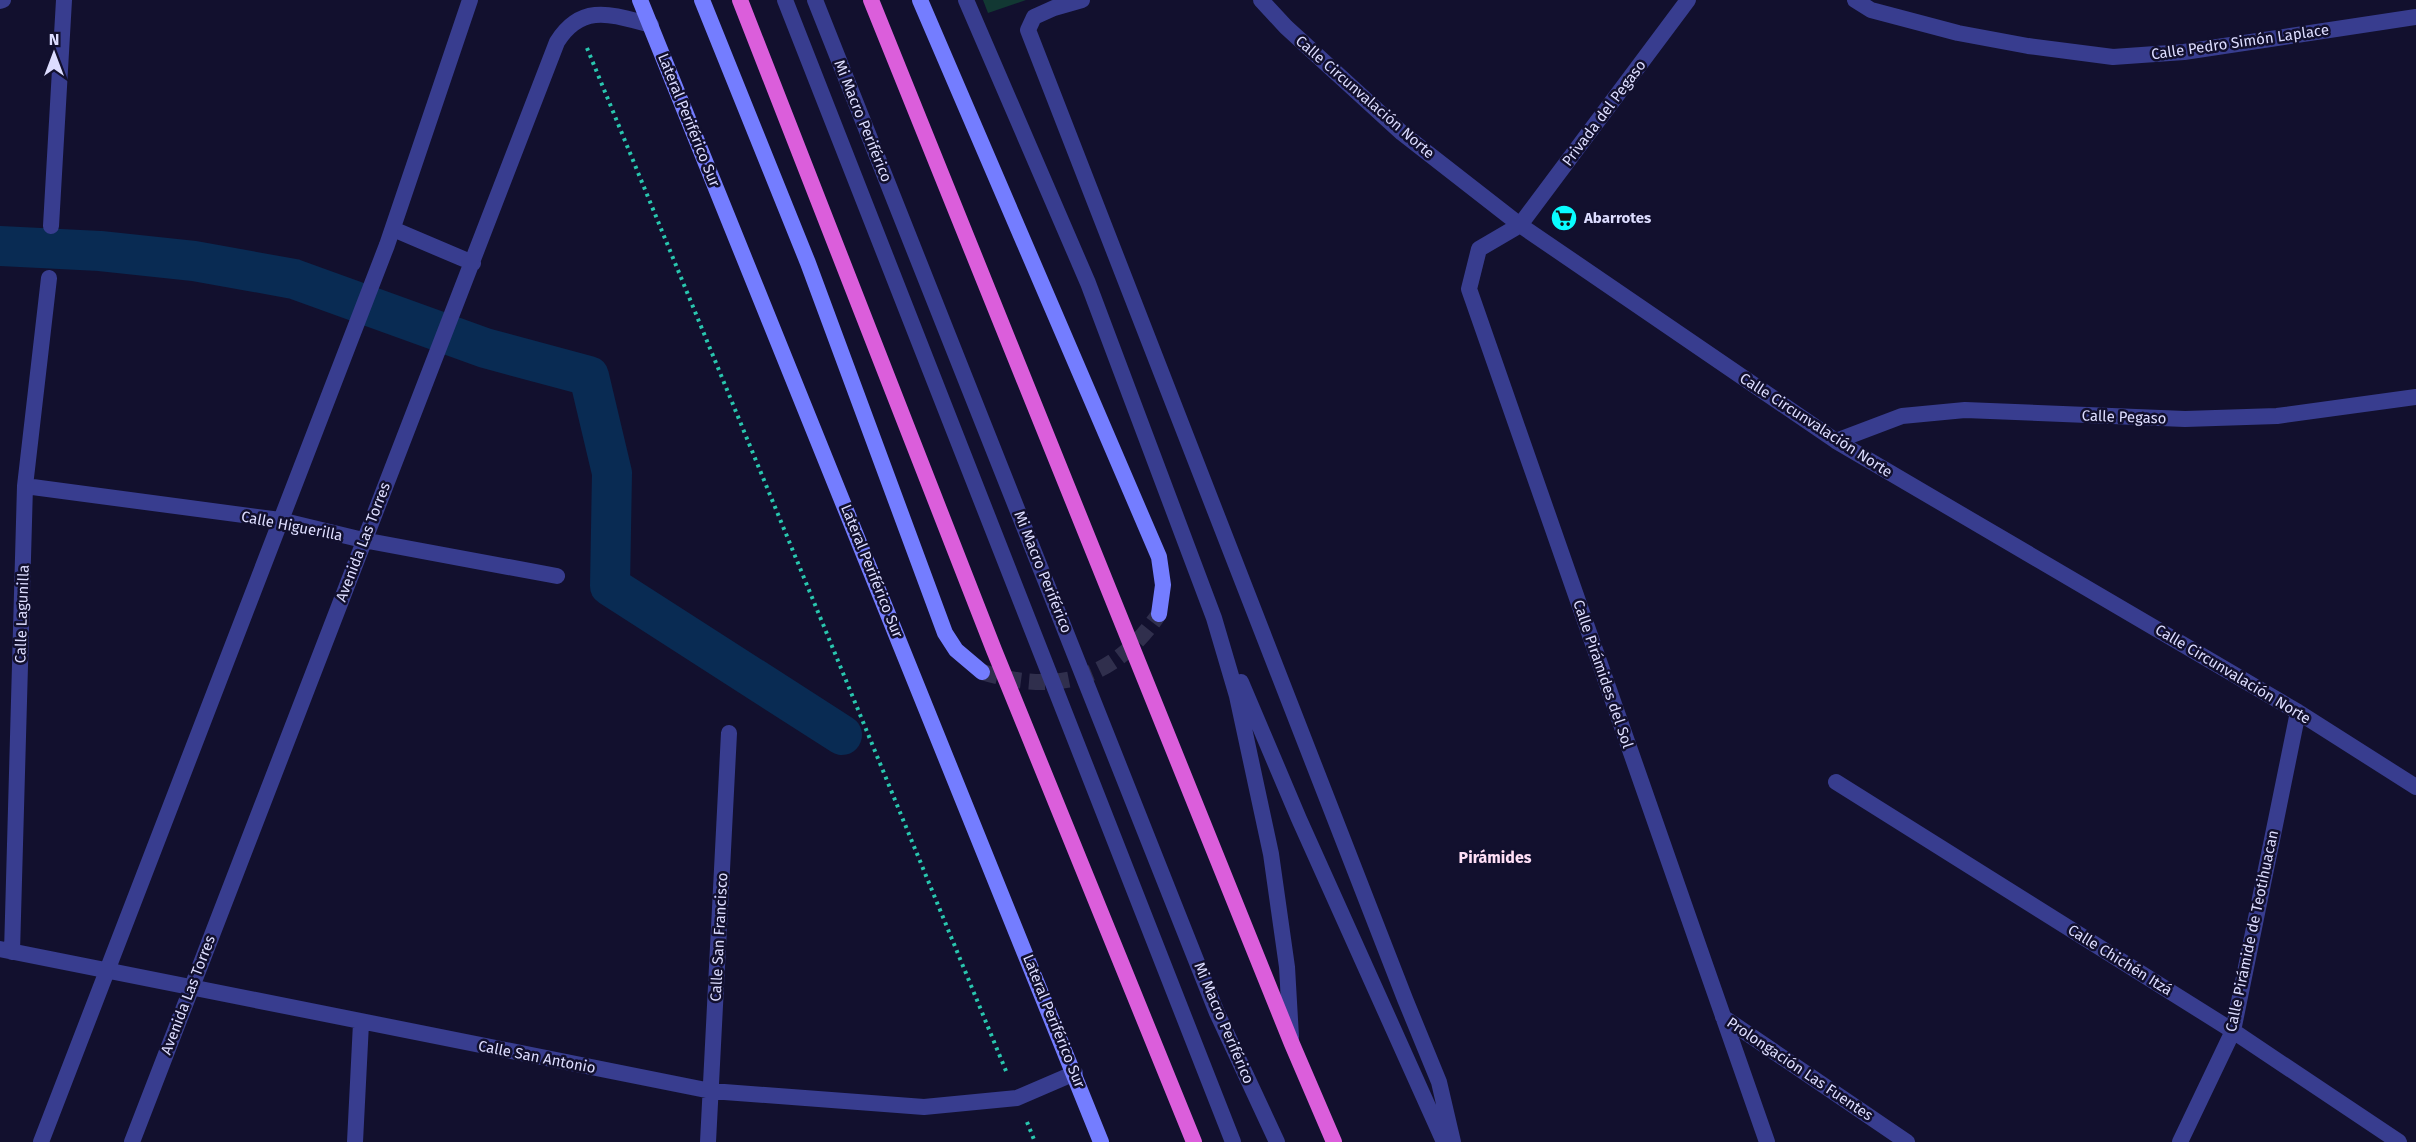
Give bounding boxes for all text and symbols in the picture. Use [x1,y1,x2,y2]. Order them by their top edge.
street label: Calle Pedro Simón Laplace [2150,21,2330,63]
north arrow [24,24,84,84]
text: N [49,30,59,49]
street label: Calle Circunvalación Norte [1292,32,1438,162]
street label: Lateral Periférico Sur [654,51,724,190]
street label: Privada del Pegaso [1558,56,1650,170]
street label: Mi Macro Periférico [830,57,896,185]
supermarket icon: Abarrotes [1549,203,1579,233]
place label: Abarrotes [1583,209,1651,227]
street label: Calle Circunvalación Norte [1736,369,1896,481]
street label: Calle Pegaso [2081,407,2167,427]
street label: Avenida Las Torres [332,480,394,604]
street label: Lateral Periférico Sur [837,502,907,641]
street label: Calle Higuerilla [240,507,344,545]
street label: Mi Macro Periférico [1010,508,1076,636]
street label: Calle Lagunilla [11,564,33,664]
street label: Calle Pirámides del Sol [1569,598,1637,751]
street label: Calle Circunvalación Norte [2152,620,2314,728]
street label: Calle Pirámide de Teotihuacan [2222,828,2282,1034]
district label: Pirámides [1459,848,1532,867]
street label: Calle San Francisco [707,872,731,1002]
street label: Calle Chichén Itzá [2065,921,2175,999]
street label: Avenida Las Torres [157,933,219,1057]
street label: Lateral Periférico Sur [1019,952,1089,1091]
street label: Mi Macro Periférico [1190,960,1258,1086]
street label: Prolongación Las Fuentes [1724,1013,1876,1125]
street label: Calle San Antonio [477,1037,597,1077]

